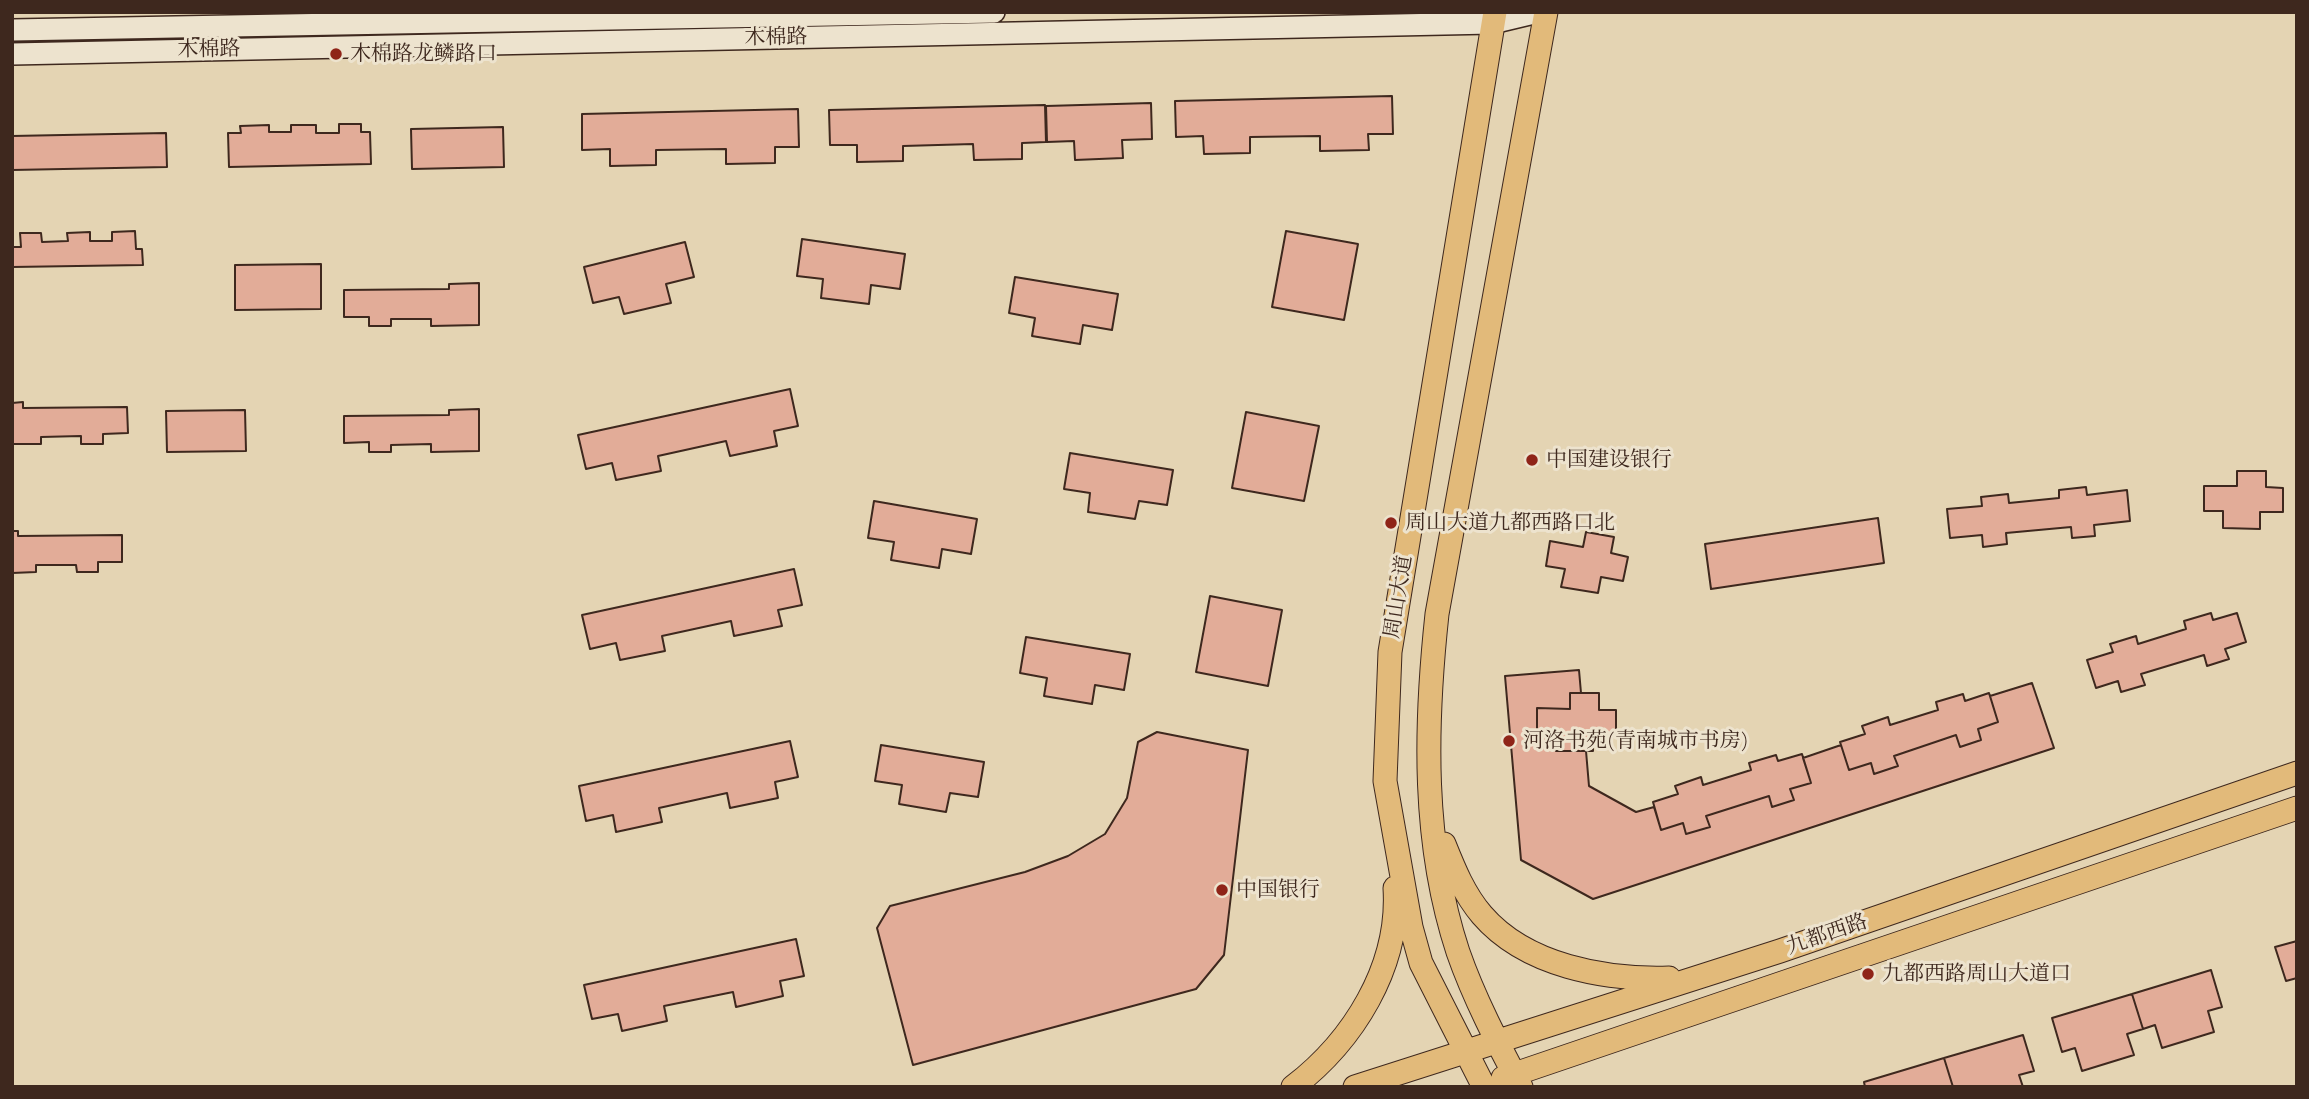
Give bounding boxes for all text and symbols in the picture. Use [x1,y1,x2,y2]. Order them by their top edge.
street label: 木棉路 [744,25,808,51]
street label: 木棉路 [177,37,241,63]
place label: 木棉路龙鳞路口 [350,41,497,67]
marker: 木棉路龙鳞路口 [328,46,344,62]
place label: 中国建设银行 [1546,447,1672,473]
marker: 中国建设银行 [1524,452,1540,468]
place label: 周山大道九都西路口北 [1405,510,1615,536]
marker: 周山大道九都西路口北 [1383,515,1399,531]
street label: 周山大道 [1380,554,1418,640]
place label: 河洛书苑(青南城市书房) [1523,728,1749,754]
marker: 河洛书苑(青南城市书房) [1501,733,1517,749]
place label: 中国银行 [1236,877,1320,903]
marker: 中国银行 [1214,882,1230,898]
street label: 九都西路 [1783,909,1871,961]
place label: 九都西路周山大道口 [1882,961,2071,987]
marker: 九都西路周山大道口 [1860,966,1876,982]

